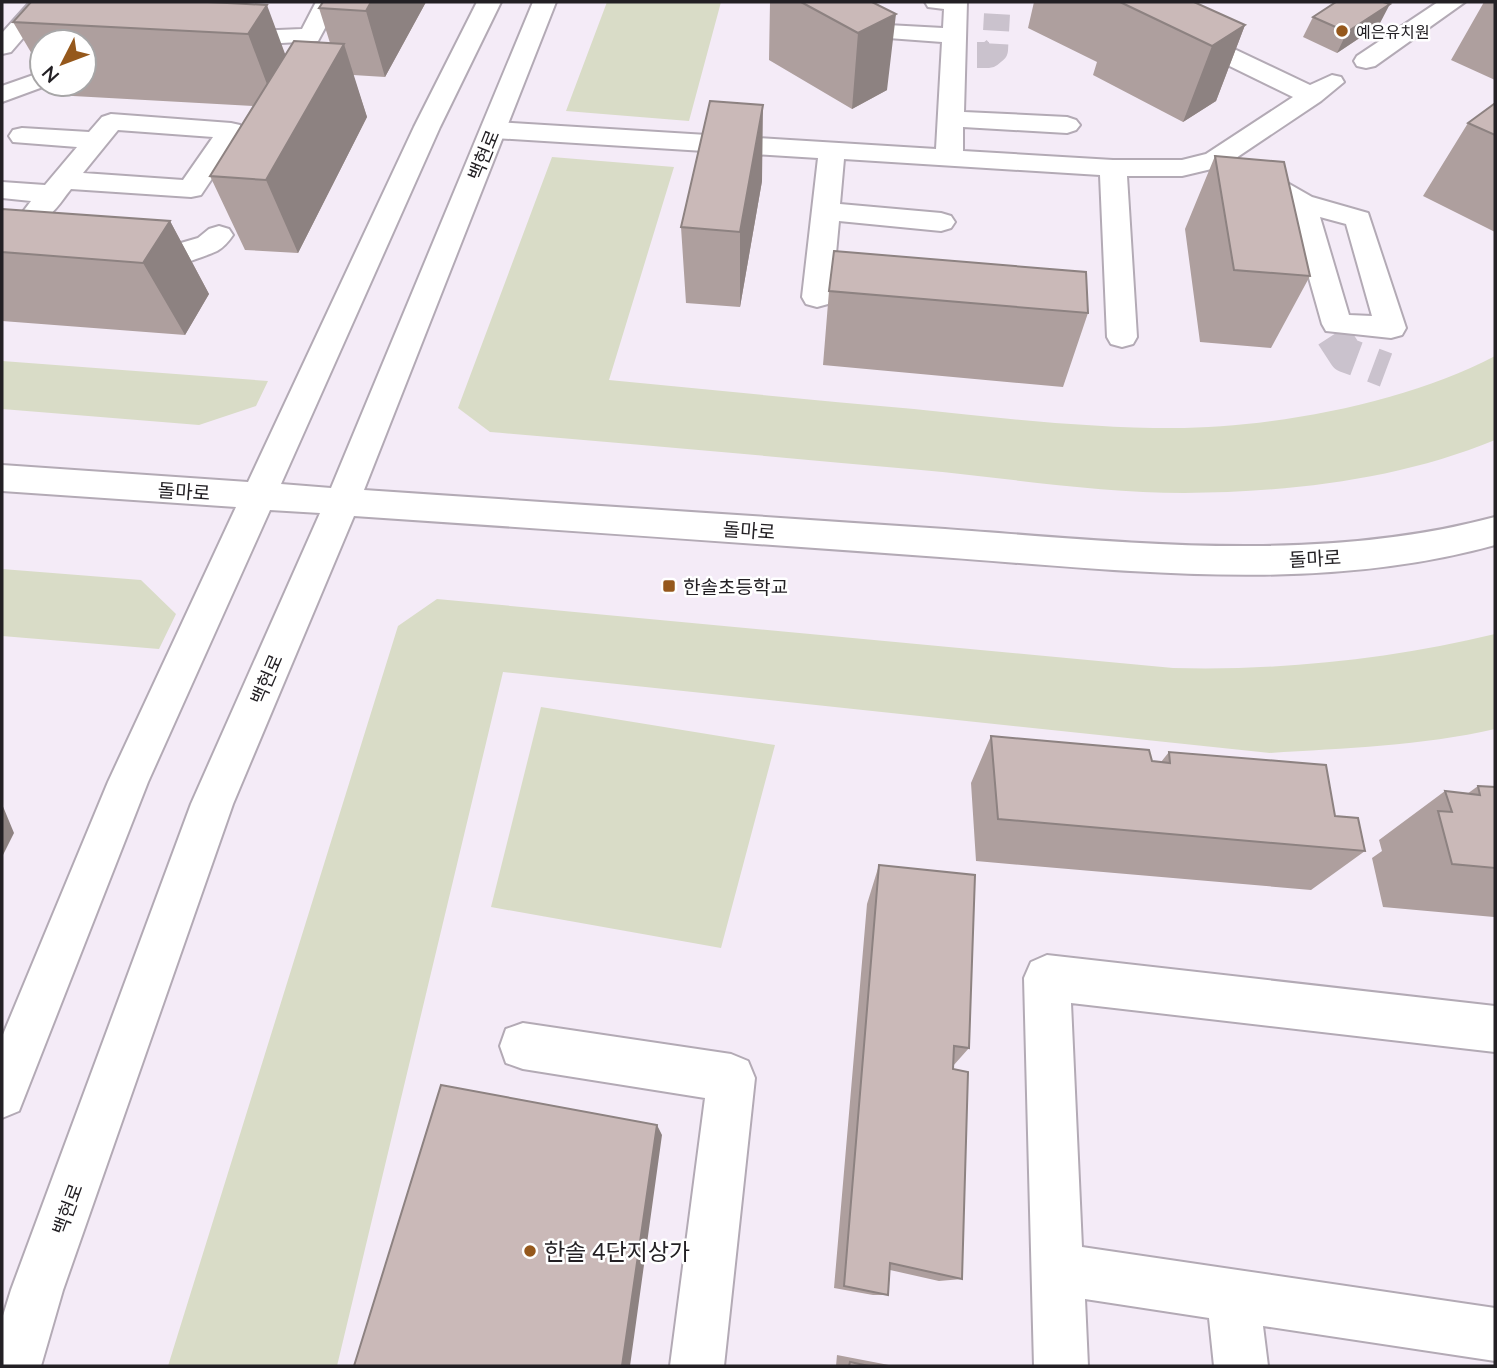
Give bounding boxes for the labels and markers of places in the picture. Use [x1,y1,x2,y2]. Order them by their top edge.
place label: 예은유치원 [1356,22,1430,41]
marker: 예은유치원 [1334,23,1350,39]
place label: 한솔초등학교 [683,575,788,598]
marker: 한솔초등학교 [661,578,677,594]
place label: 한솔 4단지상가 [544,1237,690,1265]
marker: 한솔 4단지상가 [522,1243,538,1259]

